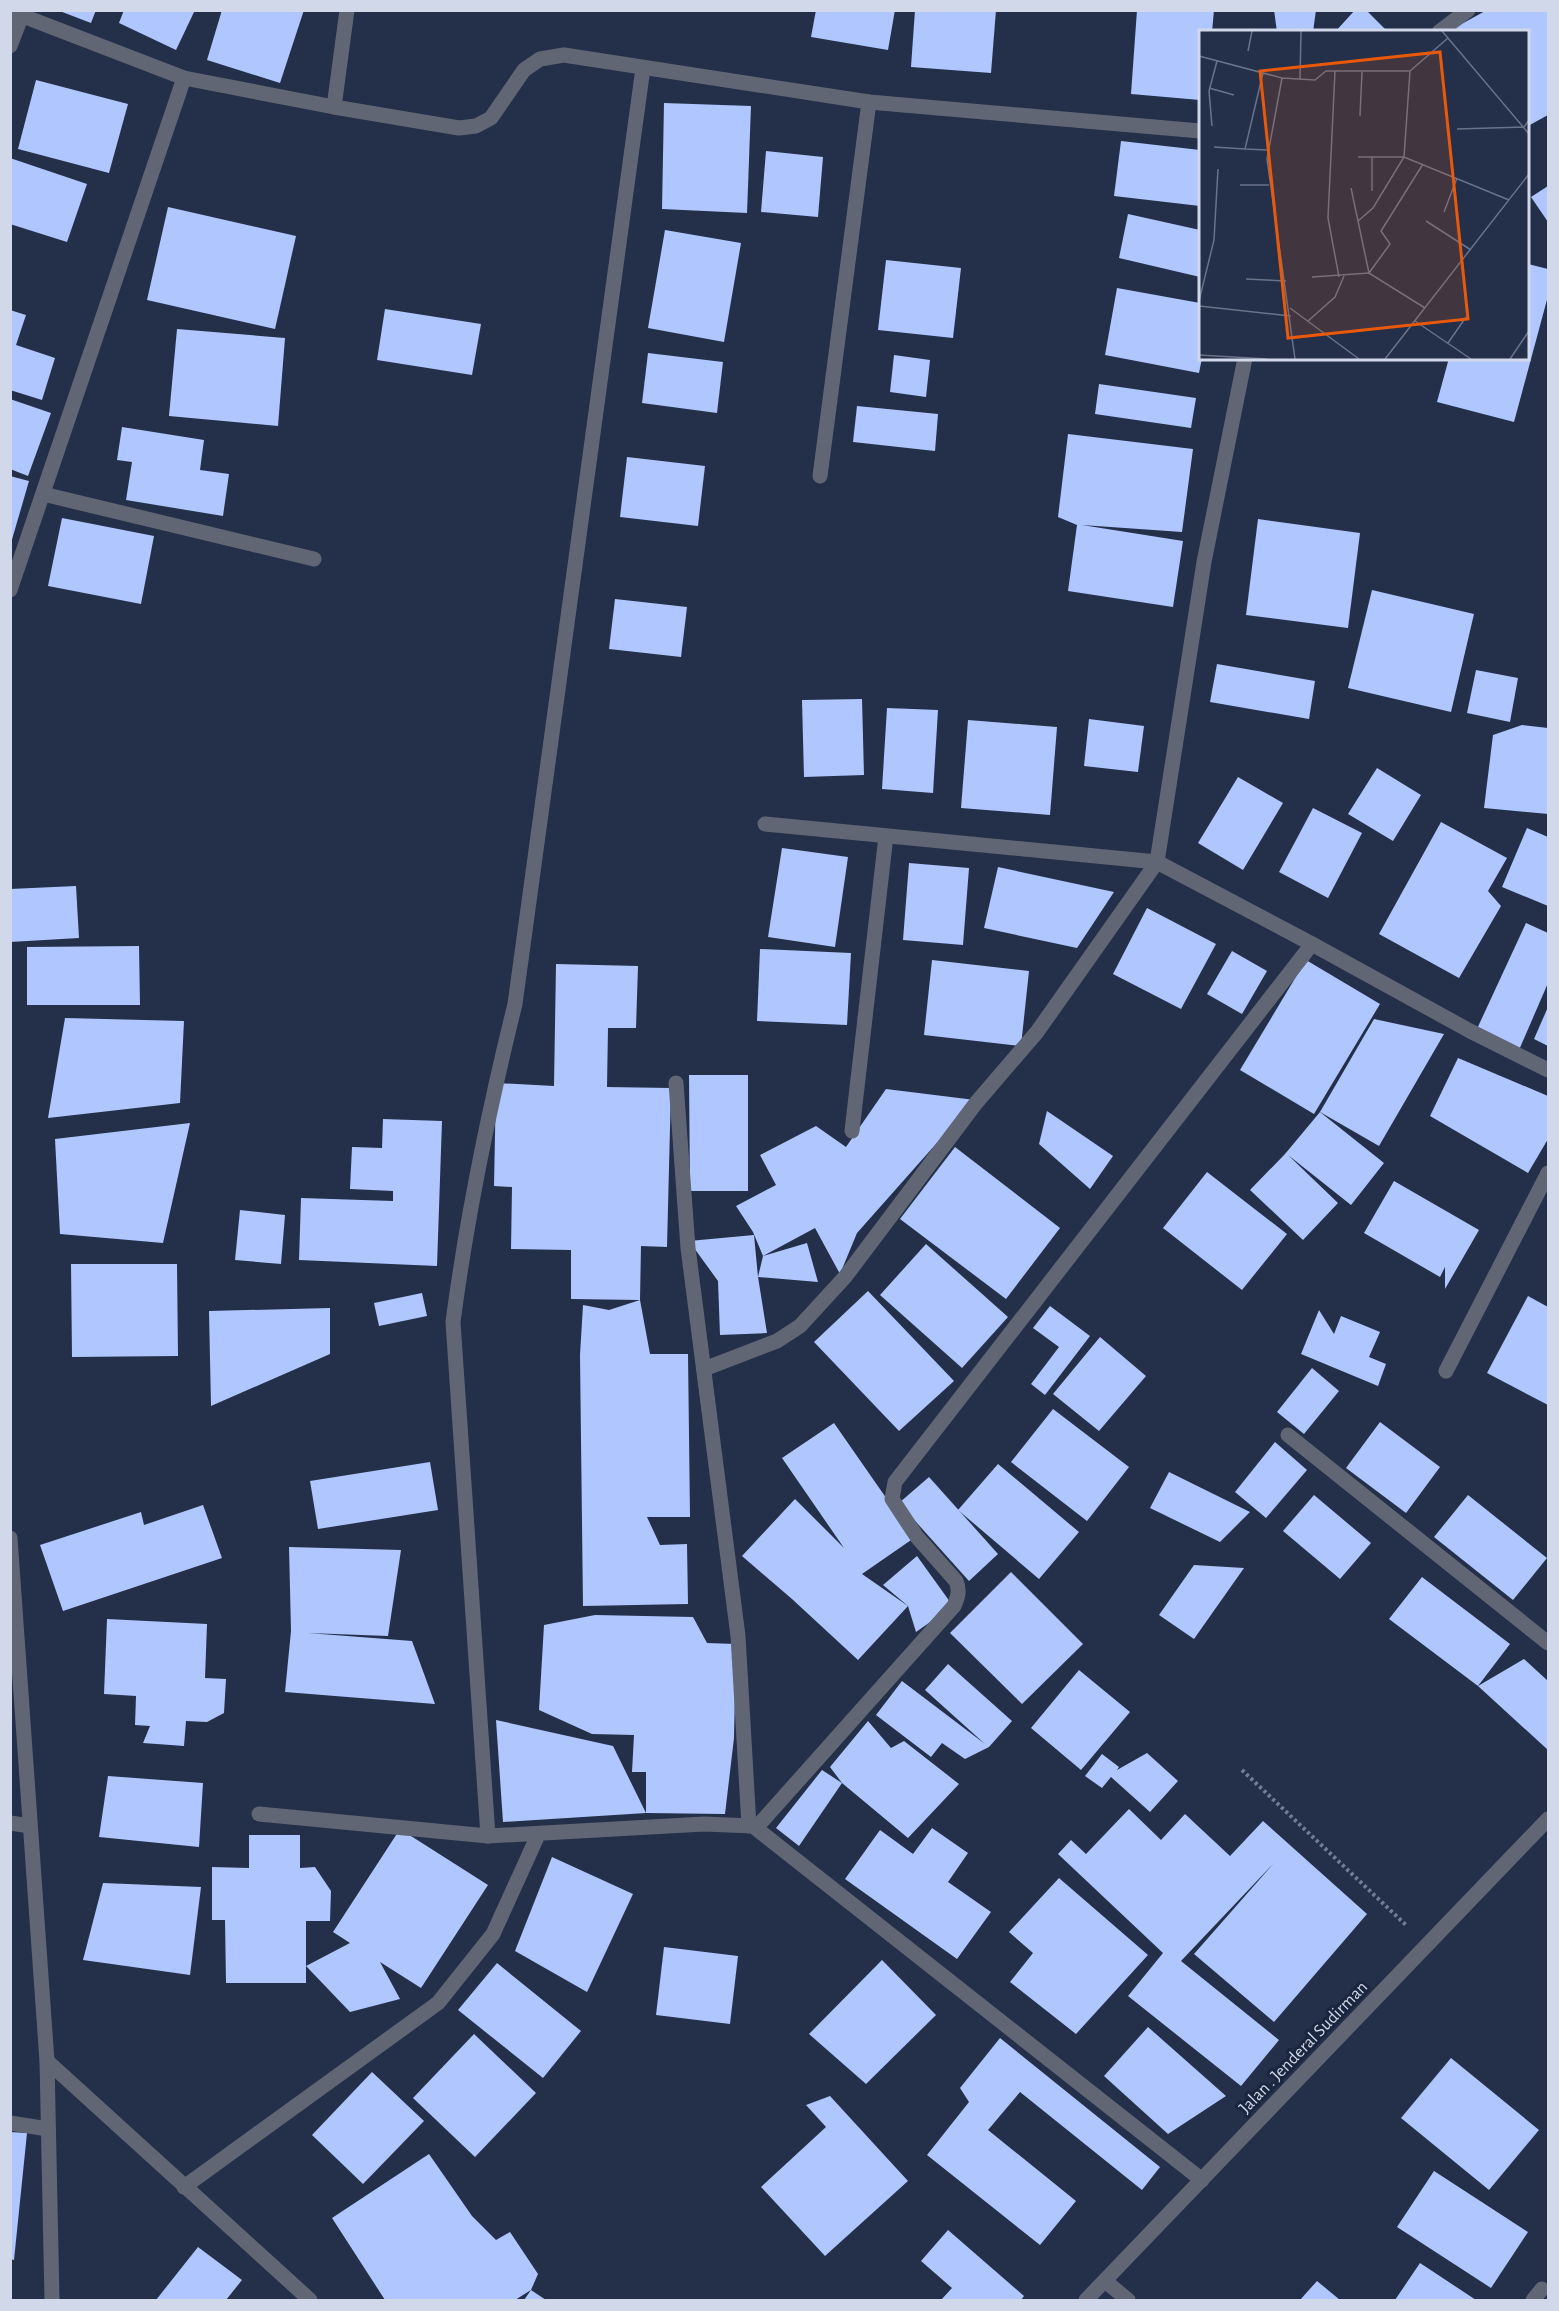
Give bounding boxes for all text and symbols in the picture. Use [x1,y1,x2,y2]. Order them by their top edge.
inset map [1199,30,1529,360]
street label: Jalan . Jenderal Sudirman [1236,1978,1371,2117]

